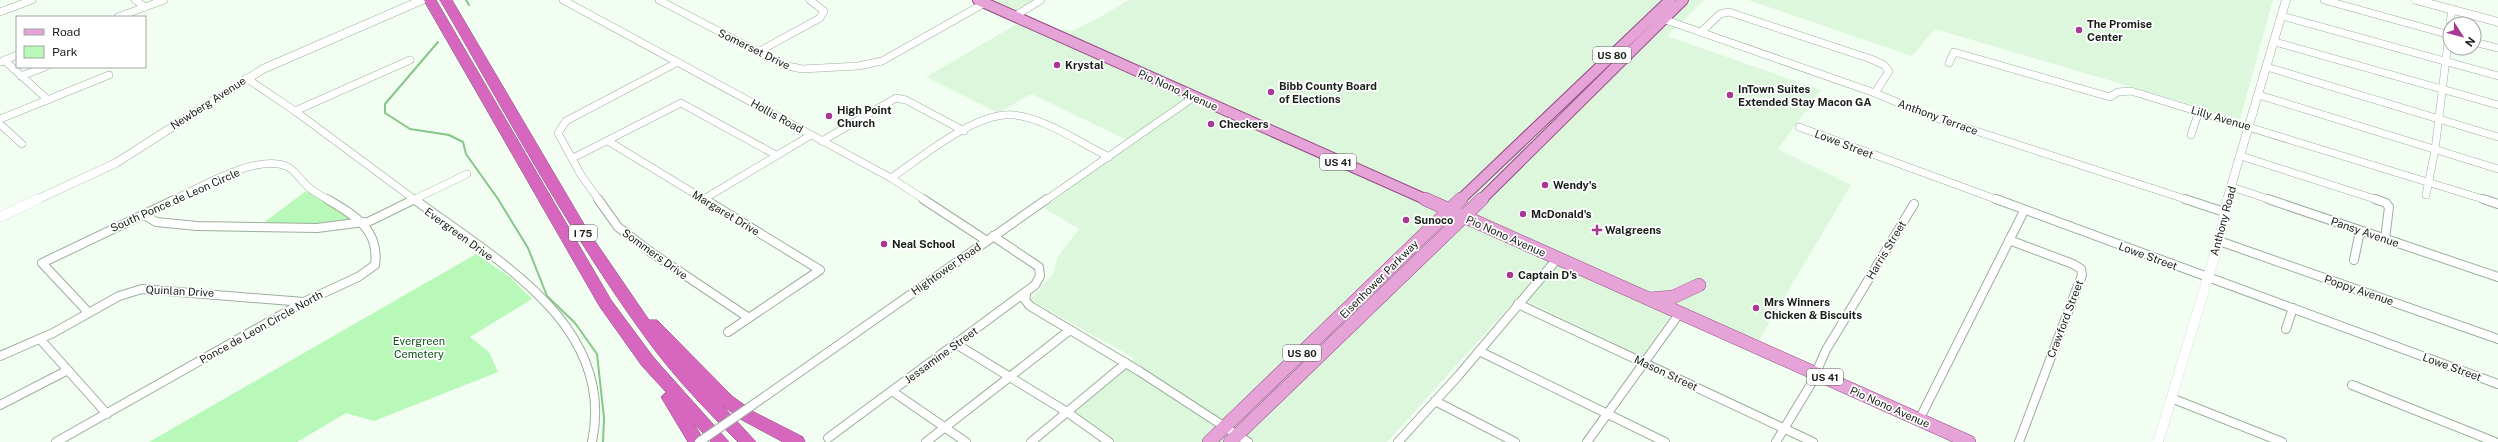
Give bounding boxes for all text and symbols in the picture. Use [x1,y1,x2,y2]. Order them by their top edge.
legend [16,16,146,68]
north arrow [2442,16,2482,56]
place label: The Promise Center [2087,18,2152,43]
text: Road [52,25,80,39]
marker: The Promise Center [2074,25,2084,35]
street label: Somerset Drive [716,26,792,72]
text: N [2463,35,2477,49]
text: Park [52,45,78,59]
road number: US 80 [1593,47,1631,63]
place label: Krystal [1065,59,1104,71]
marker: Krystal [1052,60,1062,70]
street label: Pio Nono Avenue [1136,67,1220,113]
street label: Newberg Avenue [168,74,248,132]
place label: Bibb County Board of Elections [1279,80,1377,105]
place label: InTown Suites Extended Stay Macon GA [1738,83,1871,108]
marker: Bibb County Board of Elections [1266,87,1276,97]
marker: InTown Suites Extended Stay Macon GA [1725,90,1735,100]
street label: Hollis Road [749,97,805,135]
street label: Anthony Terrace [1896,97,1980,137]
place label: High Point Church [837,104,892,129]
street label: Lilly Avenue [2190,104,2252,132]
marker: High Point Church [824,111,834,121]
place label: Checkers [1219,118,1269,130]
marker: Checkers [1206,119,1216,129]
street label: Lowe Street [1813,127,1875,161]
road number: US 41 [1320,154,1356,170]
street label: South Ponce de Leon Circle [109,166,241,234]
place label: Wendy's [1553,179,1597,191]
marker: Wendy's [1540,180,1550,190]
street label: Anthony Road [2208,185,2238,257]
street label: Margaret Drive [690,188,762,238]
street label: Evergreen Drive [423,205,495,263]
place label: McDonald's [1531,208,1592,220]
marker: McDonald's [1518,209,1528,219]
street label: Pio Nono Avenue [1464,213,1548,259]
place label: Sunoco [1414,214,1453,226]
marker: Sunoco [1401,215,1411,225]
street label: Pansy Avenue [2329,215,2401,249]
street label: Harris Street [1864,219,1908,281]
place label: Walgreens [1605,224,1662,236]
road number: I 75 [569,225,597,241]
marker: Walgreens [1592,225,1602,235]
street label: Sommers Drive [620,226,690,282]
street label: Eisenhower Parkway [1337,237,1421,321]
place label: Neal School [892,238,956,250]
marker: Neal School [879,239,889,249]
street label: Lowe Street [2117,240,2179,272]
street label: Hightower Road [909,241,983,297]
place label: Captain D's [1518,269,1577,281]
marker: Captain D's [1505,270,1515,280]
street label: Poppy Avenue [2323,273,2395,307]
street label: Crawford Street [2045,278,2085,360]
street label: Quinlan Drive [145,283,215,299]
street label: Ponce de Leon Circle North [197,288,325,366]
place label: Mrs Winners Chicken & Biscuits [1764,296,1862,321]
marker: Mrs Winners Chicken & Biscuits [1751,303,1761,313]
street label: Jessamine Street [902,324,980,386]
park label: Evergreen Cemetery [393,335,445,360]
road number: US 80 [1283,345,1321,361]
street label: Lowe Street [2421,351,2483,383]
street label: Mason Street [1632,353,1700,393]
road number: US 41 [1807,369,1843,385]
street label: Pio Nono Avenue [1848,384,1932,430]

